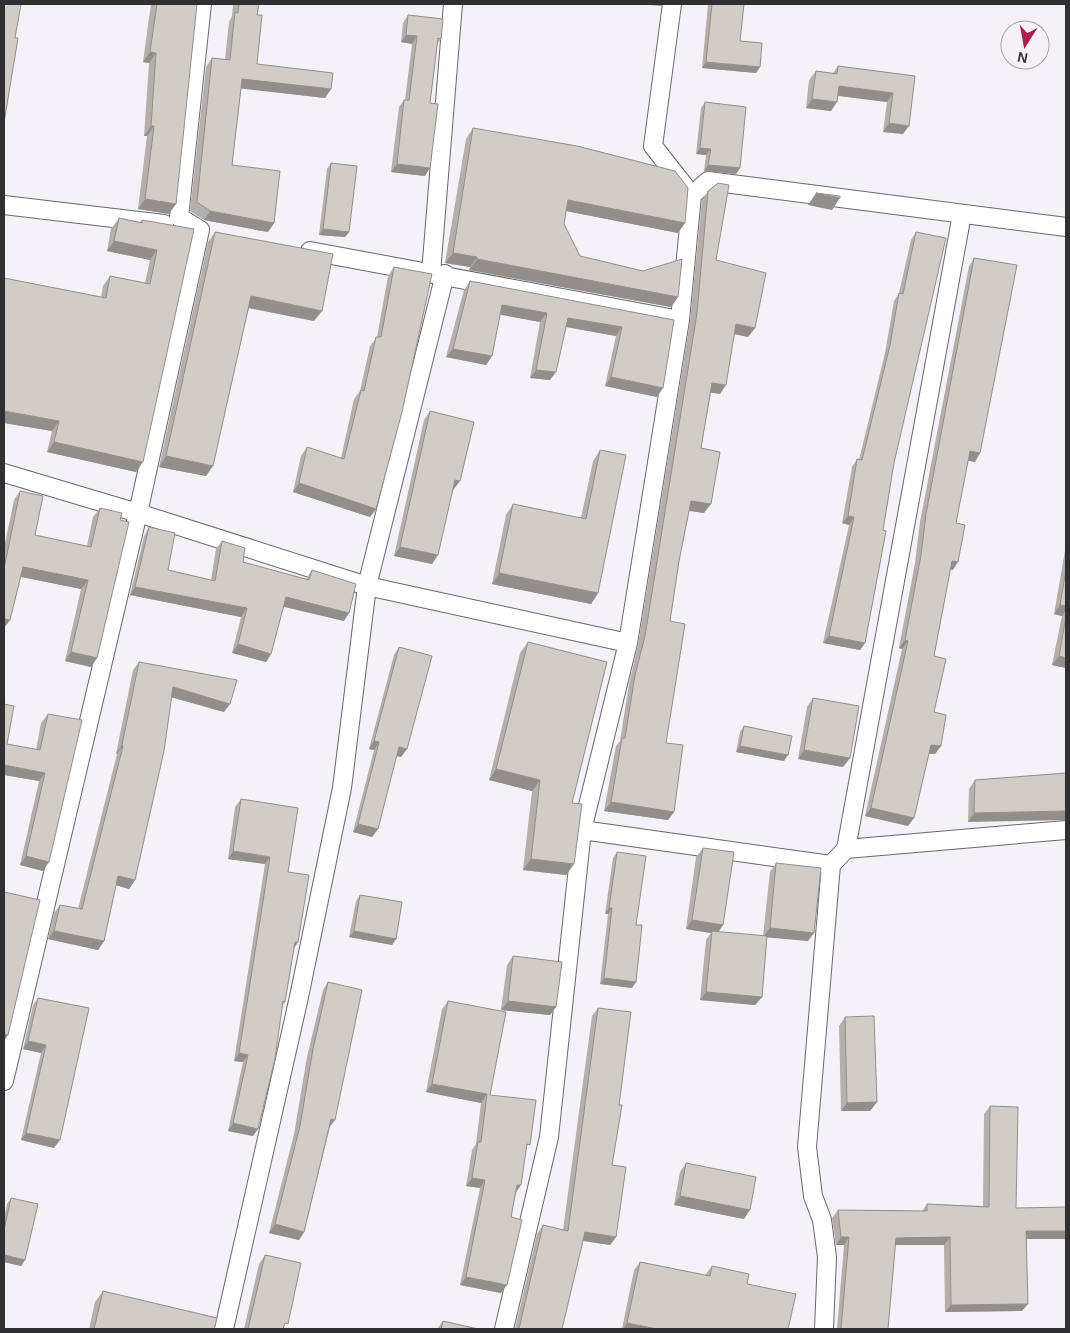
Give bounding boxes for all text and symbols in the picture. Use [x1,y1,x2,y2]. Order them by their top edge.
north arrow [1000,20,1050,70]
text: N [1016,49,1029,67]

